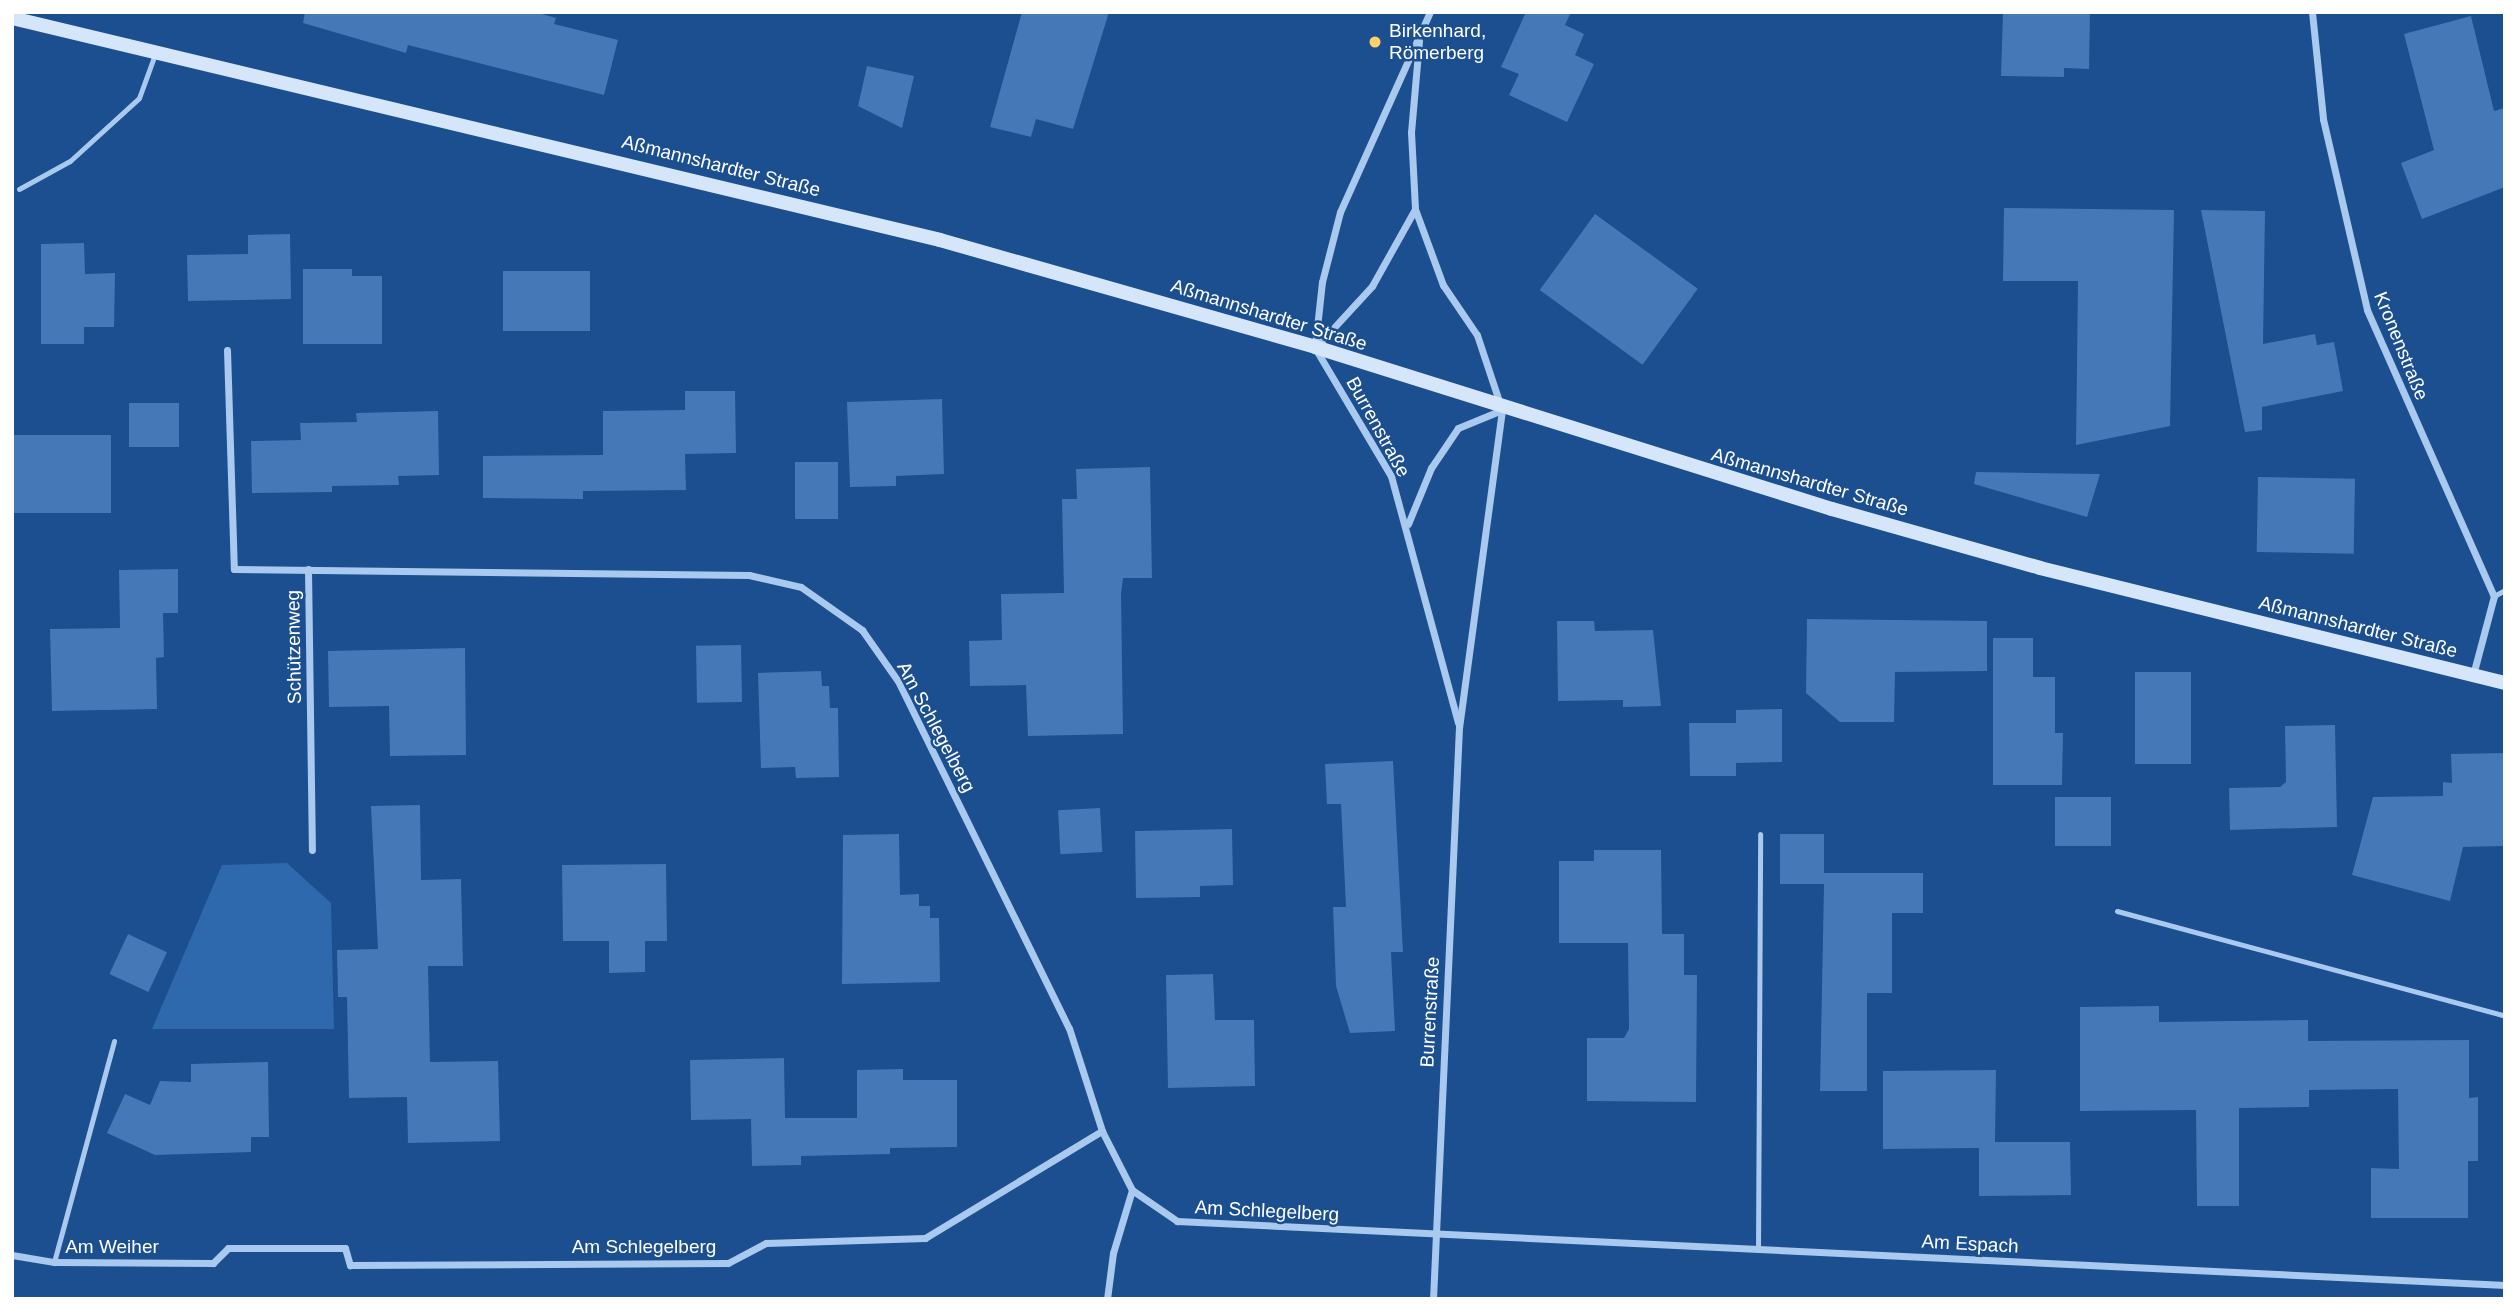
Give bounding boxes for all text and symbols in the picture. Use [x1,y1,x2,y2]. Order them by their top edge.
place label: Birkenhard, Römerberg [1389,20,1486,64]
marker: Birkenhard, Römerberg [1367,34,1383,50]
street label: Aßmannshardter Straße [619,130,823,202]
street label: Aßmannshardter Straße [1168,274,1370,356]
street label: Kronenstraße [2369,288,2433,404]
street label: Burrenstraße [1341,373,1415,481]
street label: Aßmannshardter Straße [1709,443,1911,521]
street label: Schützenweg [282,590,306,704]
street label: Aßmannshardter Straße [2256,591,2460,663]
street label: Am Schlegelberg [892,658,980,796]
street label: Burrenstraße [1416,956,1444,1068]
street label: Am Schlegelberg [1194,1196,1340,1226]
street label: Am Espach [1921,1230,2019,1258]
street label: Am Weiher [65,1236,159,1258]
street label: Am Schlegelberg [572,1236,716,1258]

